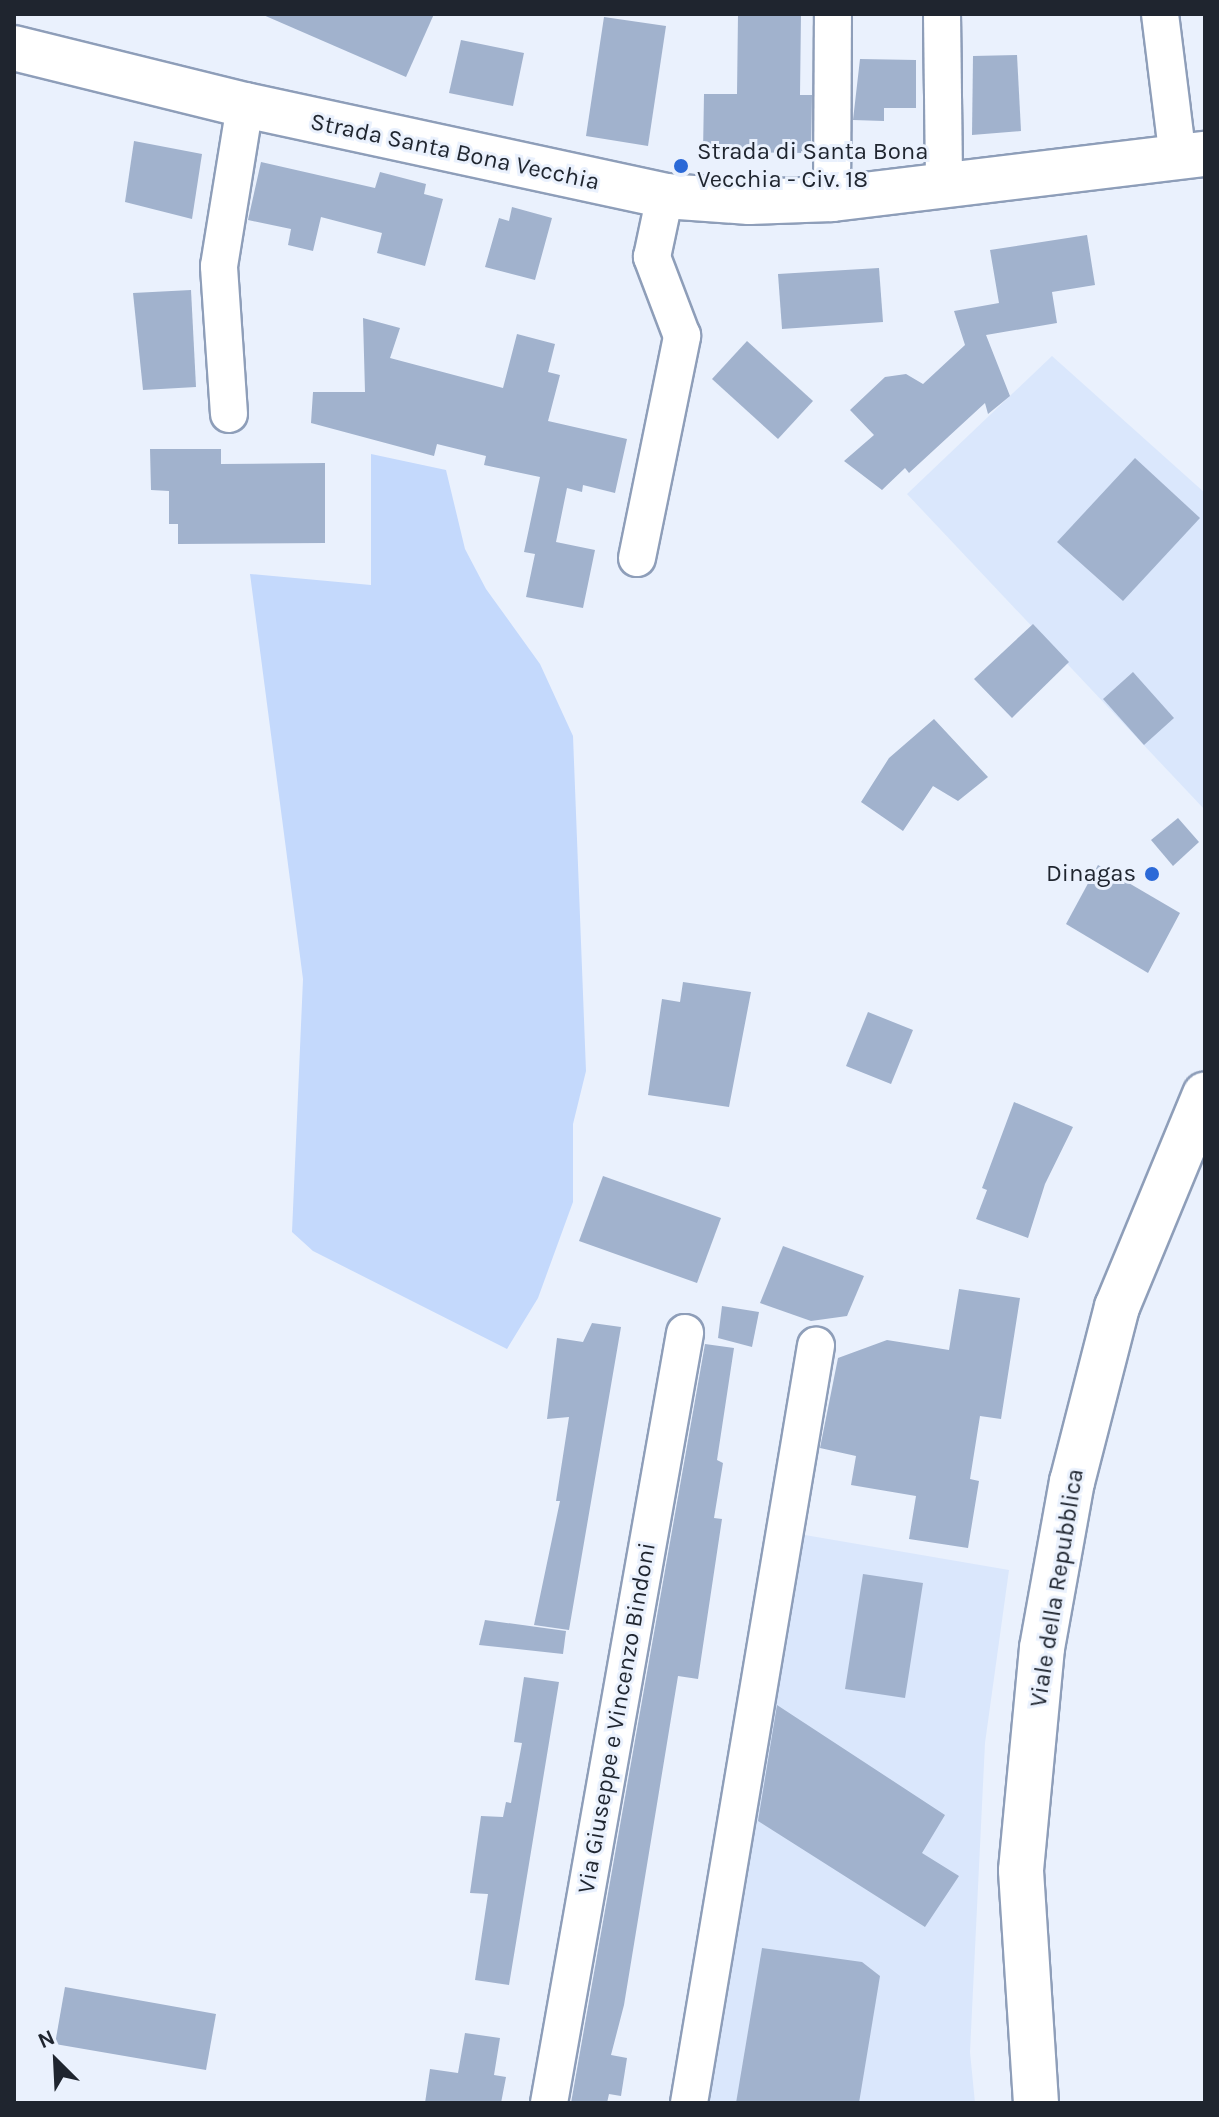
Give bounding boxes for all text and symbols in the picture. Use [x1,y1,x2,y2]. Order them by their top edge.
street label: Strada Santa Bona Vecchia [308,107,602,197]
place label: Strada di Santa Bona Vecchia - Civ. 18 [697,138,928,194]
marker: Strada di Santa Bona Vecchia - Civ. 18 [672,157,690,175]
place label: Dinagas [1046,860,1136,888]
marker: Dinagas [1143,865,1161,883]
street label: Viale della Repubblica [1024,1467,1090,1709]
street label: Via Giuseppe e Vincenzo Bindoni [572,1540,662,1896]
north arrow [16,2021,96,2101]
text: N [34,2024,59,2054]

